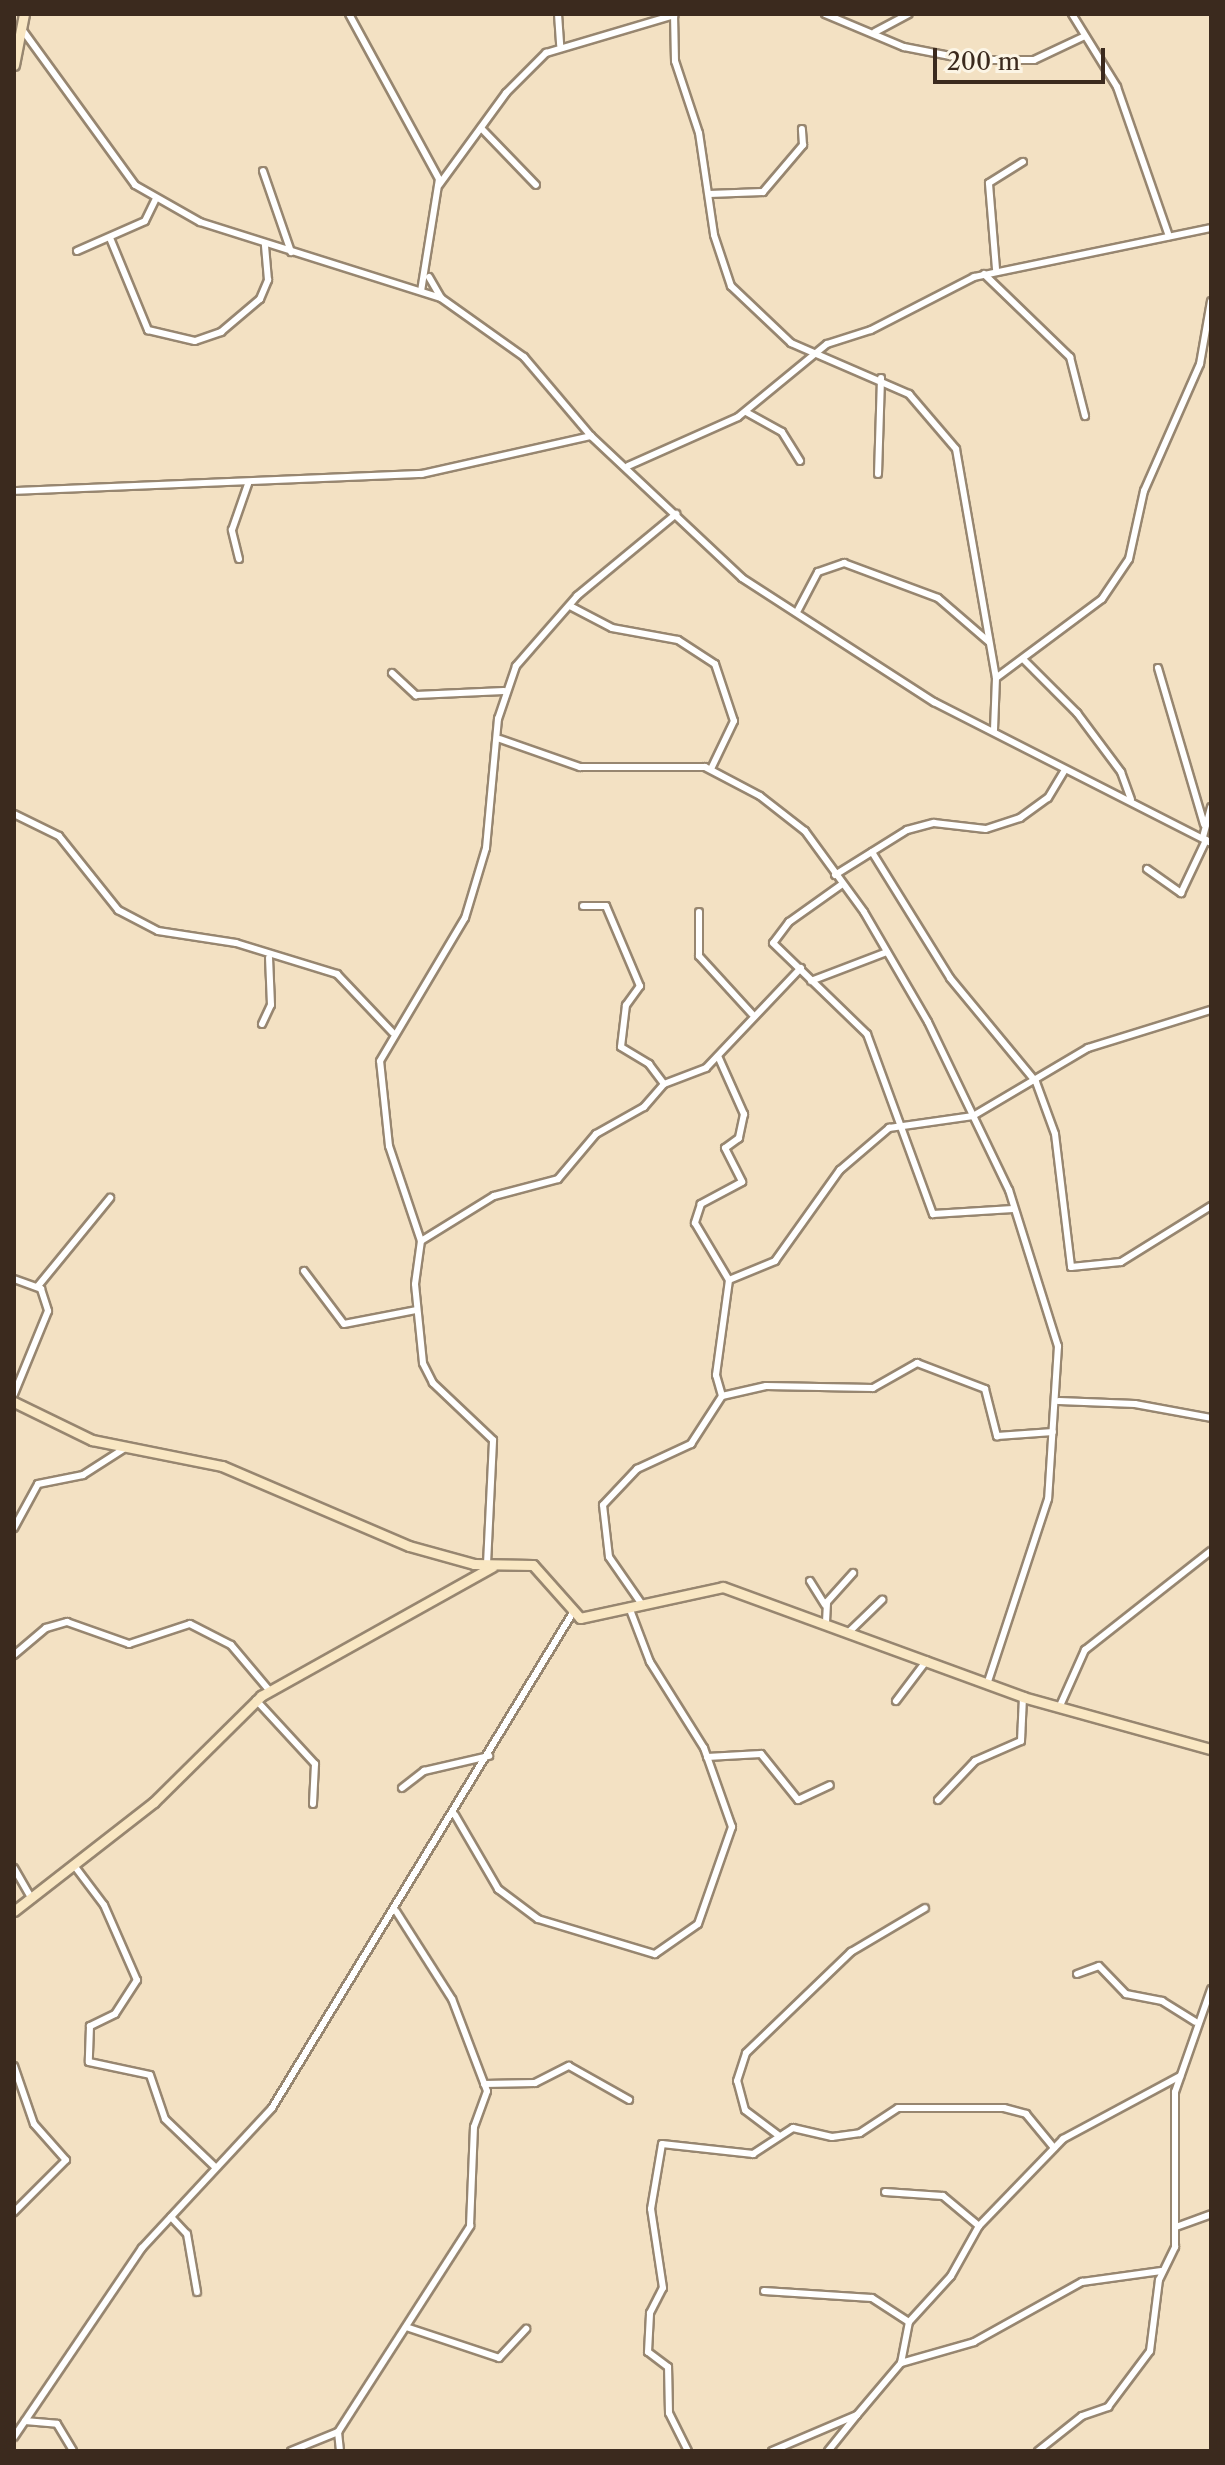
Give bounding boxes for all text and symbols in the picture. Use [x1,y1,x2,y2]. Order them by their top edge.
scale bar [937,32,1109,82]
text: 200 m [947,47,1020,76]

